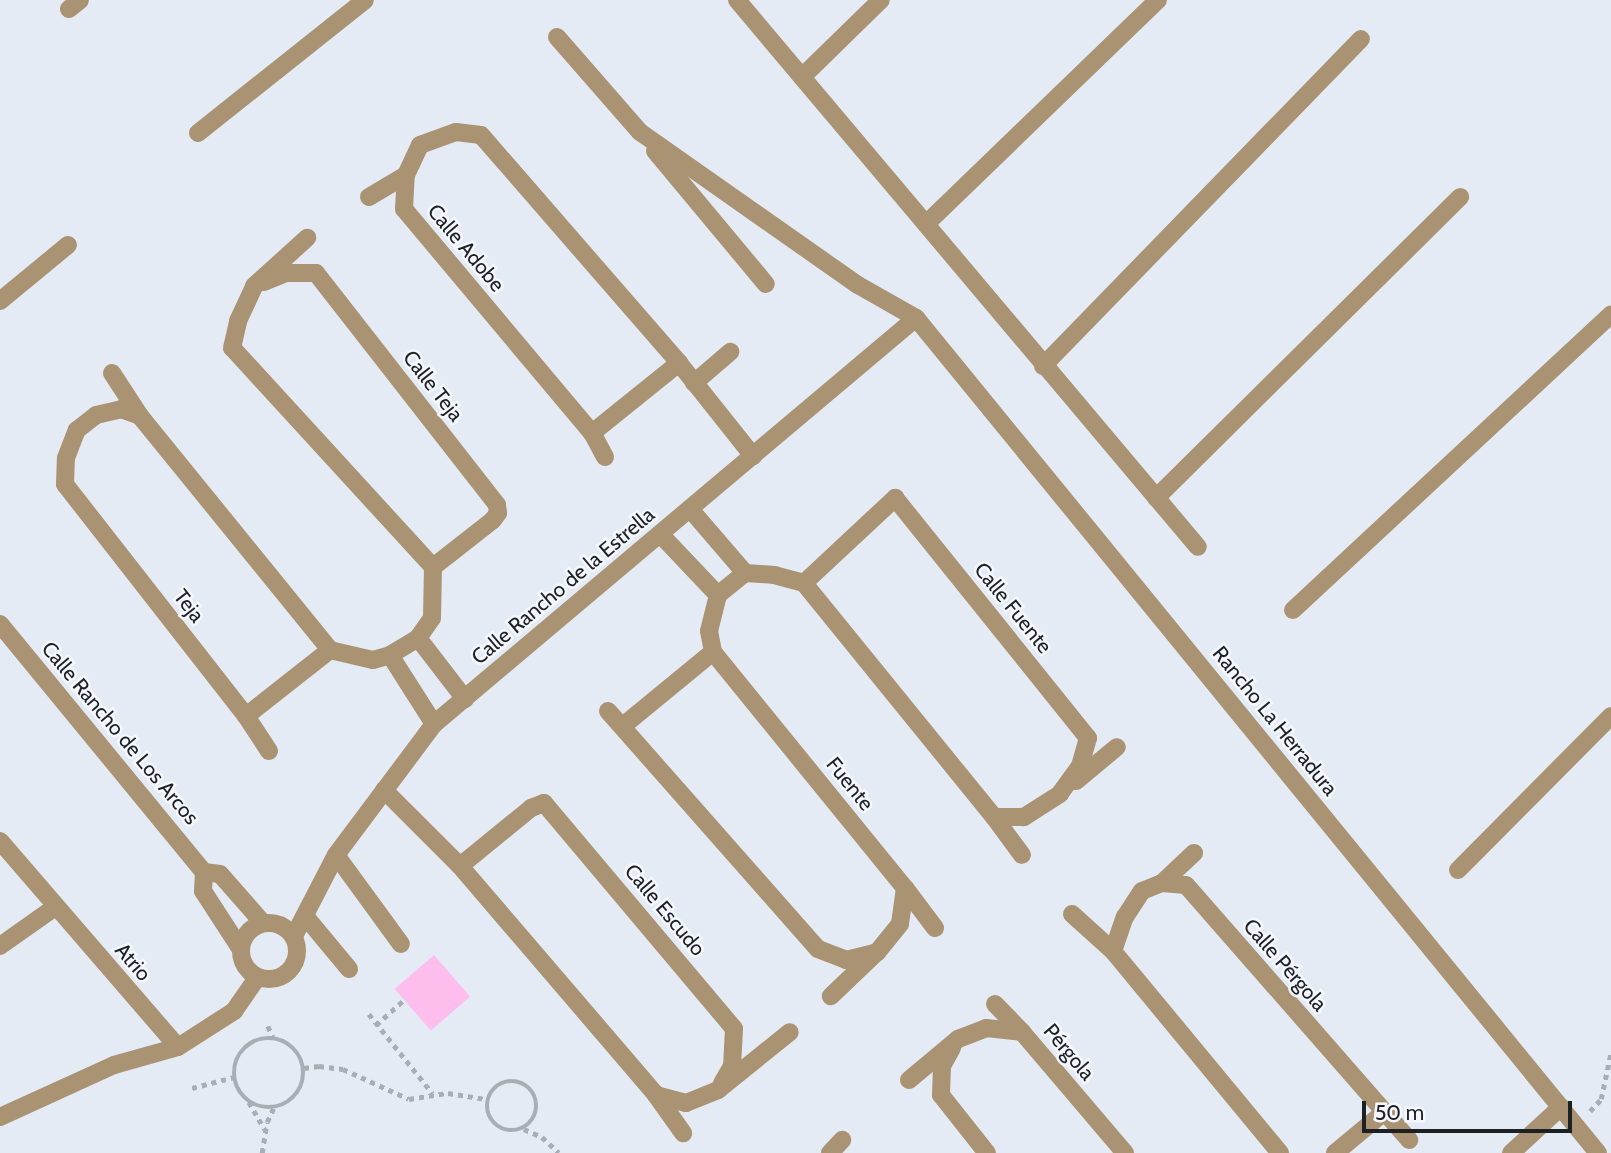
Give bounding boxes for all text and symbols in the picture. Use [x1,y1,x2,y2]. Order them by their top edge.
street label: Calle Adobe [422,199,510,297]
street label: Calle Teja [397,345,469,427]
street label: Calle Rancho de la Estrella [466,502,660,670]
street label: Calle Fuente [969,558,1057,658]
street label: Teja [168,585,210,627]
street label: Calle Rancho de Los Arcos [36,636,204,830]
street label: Rancho La Herradura [1207,641,1343,801]
street label: Fuente [821,752,879,816]
street label: Calle Escudo [619,859,711,961]
street label: Calle Pérgola [1238,914,1332,1016]
street label: Atrio [110,938,156,986]
street label: Pérgola [1038,1019,1100,1085]
scale bar [1366,1086,1576,1130]
text: 50 m [1375,1100,1424,1125]

